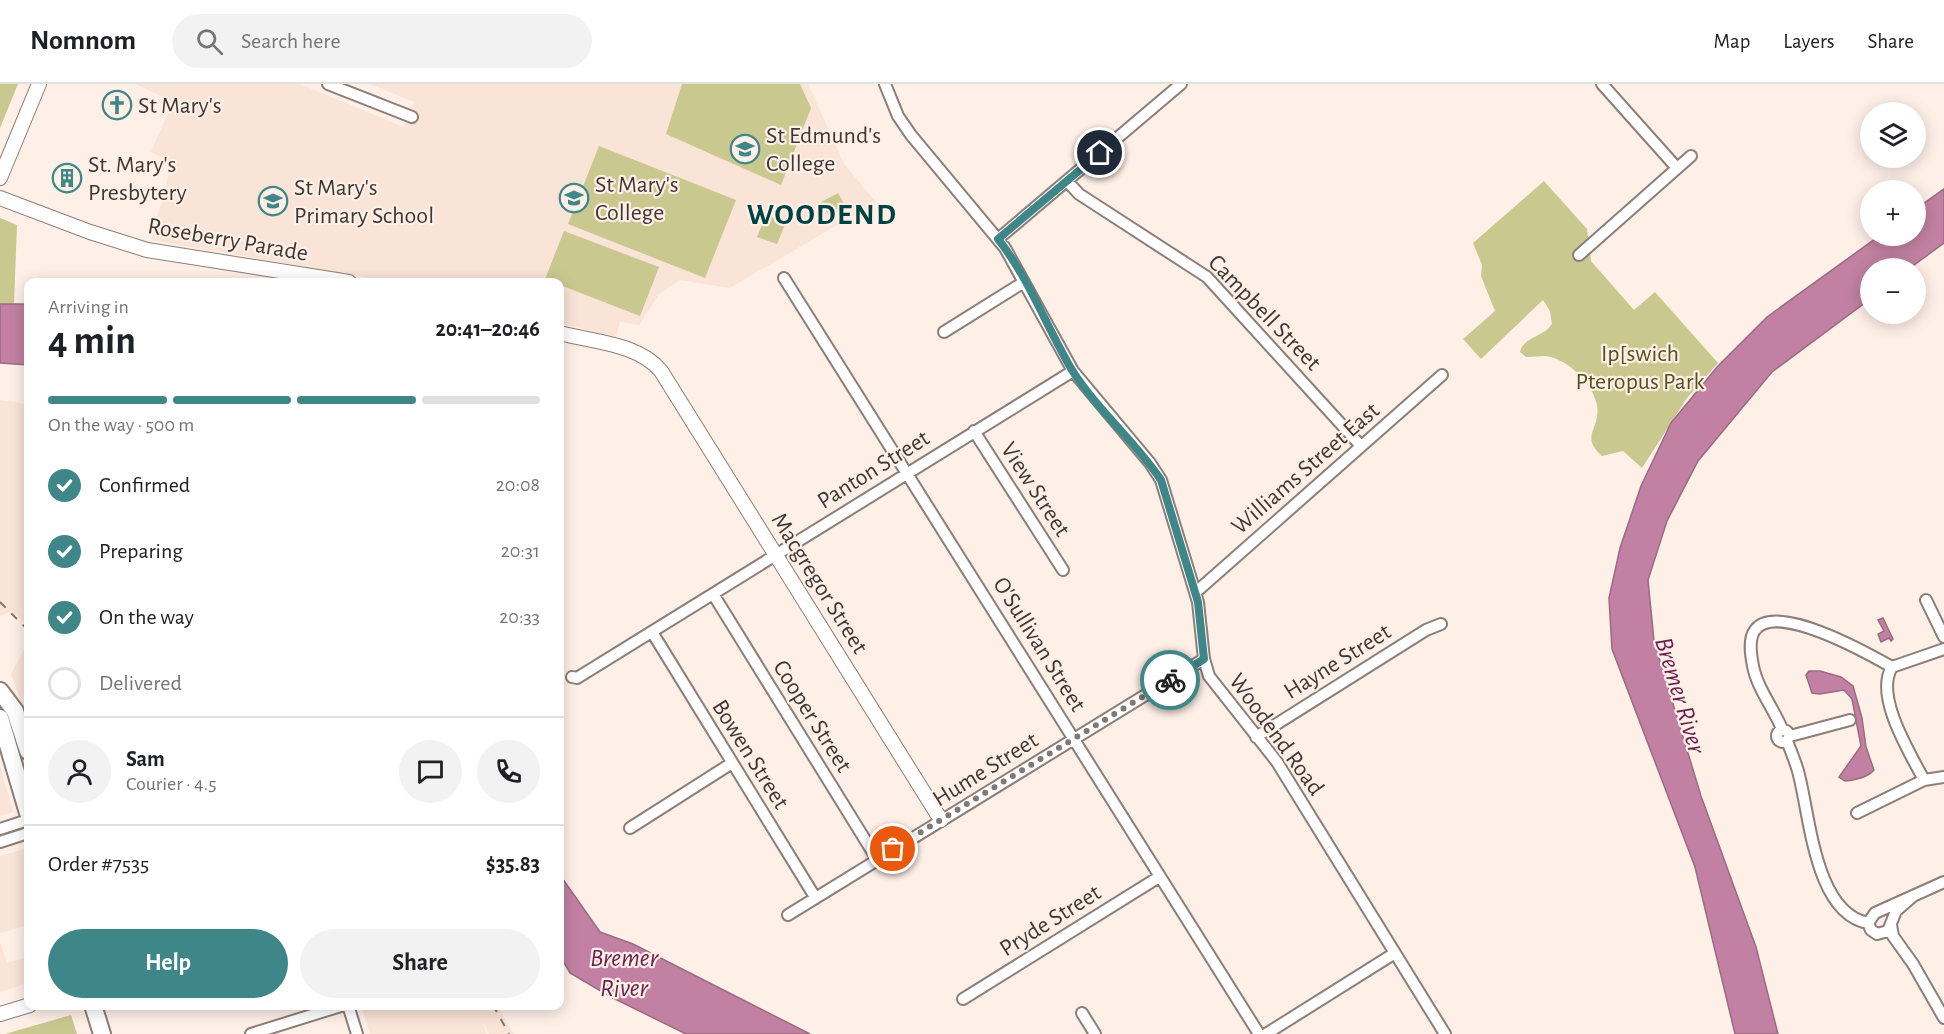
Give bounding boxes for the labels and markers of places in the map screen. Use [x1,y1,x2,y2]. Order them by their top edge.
church icon: St Mary's [101,89,133,121]
place label: St Mary's [138,94,222,118]
place label: St Edmund's College [766,124,881,176]
pin [1074,127,1125,178]
school or university icon: St Edmund's College [729,133,761,165]
place label: St. Mary's Presbytery [88,153,187,205]
building icon: St. Mary's Presbytery [51,162,83,194]
place label: St Mary's College [595,173,679,225]
place label: St Mary's Primary School [294,176,434,228]
school or university icon: St Mary's College [558,182,590,214]
school or university icon: St Mary's Primary School [257,185,289,217]
pin [867,823,918,874]

